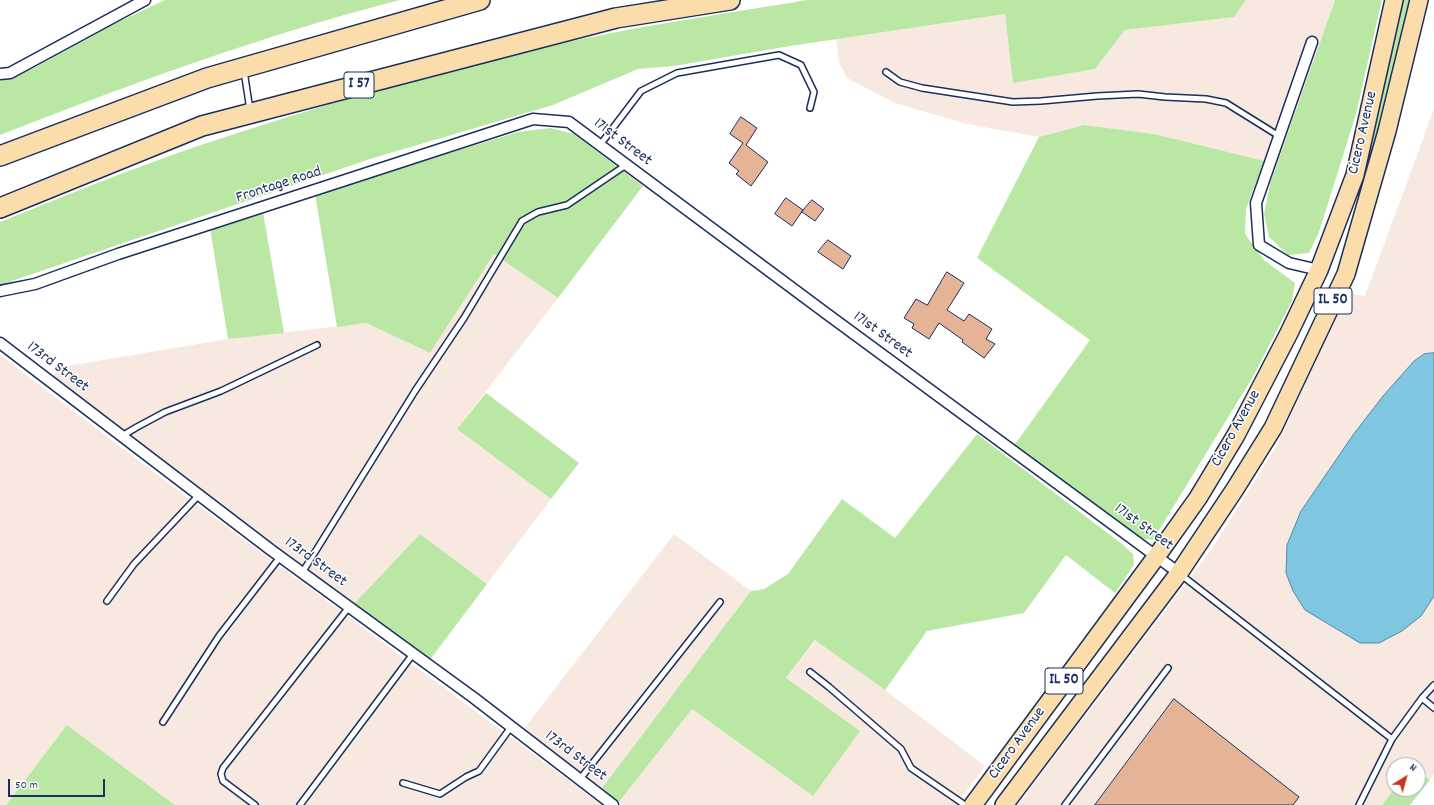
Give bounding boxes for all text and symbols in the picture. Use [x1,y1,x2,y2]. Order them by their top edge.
road number: I 57 [344,72,374,98]
street label: Cicero Avenue [1345,90,1383,176]
street label: 171st Street [589,115,655,171]
street label: Frontage Road [234,163,324,209]
road number: IL 50 [1314,288,1352,314]
street label: 171st Street [849,308,915,364]
street label: 173rd Street [22,338,92,398]
street label: Cicero Avenue [1208,387,1266,471]
street label: 171st Street [1110,500,1176,556]
street label: 173rd Street [280,534,350,592]
road number: IL 50 [1045,668,1083,694]
street label: Cicero Avenue [985,704,1051,784]
street label: 173rd Street [540,727,610,787]
north arrow [1386,757,1426,797]
text: N [1406,760,1420,776]
scale bar [10,771,107,797]
text: 50 m [15,777,38,794]

